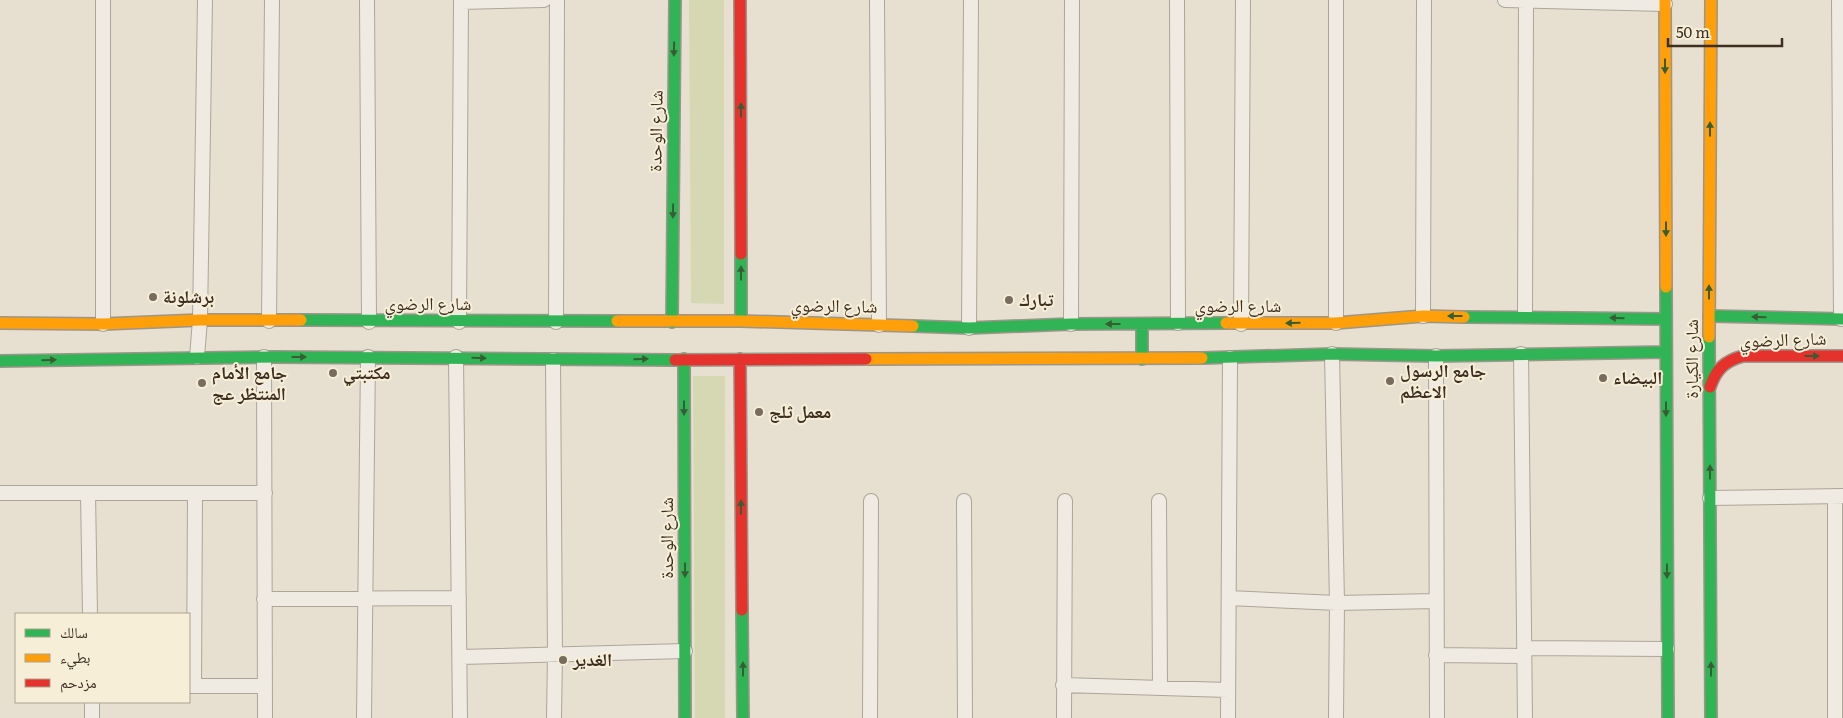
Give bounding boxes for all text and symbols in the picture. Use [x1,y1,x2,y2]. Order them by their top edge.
scale bar [1668,15,1782,47]
text: 50 m [1676,20,1710,43]
one-way arrow [670,41,678,57]
one-way arrow [1661,58,1669,74]
street label: شارع الوحدة [640,90,669,172]
one-way arrow [736,102,744,118]
one-way arrow [1706,121,1714,137]
one-way arrow [669,203,677,219]
one-way arrow [1662,221,1670,237]
one-way arrow [737,264,745,280]
place label: برشلونة [163,282,214,309]
one-way arrow [1706,284,1714,300]
place label: تبارك [1019,285,1054,312]
street label: شارع الرضوي [385,289,471,319]
street label: شارع الرضوي [790,290,878,321]
marker: برشلونة [147,291,159,303]
street label: شارع الرضوي [1195,291,1281,321]
marker: تبارك [1003,294,1015,306]
one-way arrow [1447,312,1463,320]
one-way arrow [1751,313,1767,321]
one-way arrow [1609,314,1625,322]
one-way arrow [1284,319,1300,327]
street label: شارع الكيارة [1677,319,1704,399]
one-way arrow [1104,320,1120,328]
street label: شارع الرضوي [1739,323,1827,356]
one-way arrow [1804,352,1820,360]
one-way arrow [291,353,307,361]
one-way arrow [471,354,487,362]
one-way arrow [633,355,649,363]
one-way arrow [41,356,57,364]
place label: جامع الرسول الاعظم [1400,356,1486,404]
place label: جامع الأمام المنتظر عج [212,358,288,406]
place label: مكتبتي [343,358,391,387]
place label: البيضاء [1613,363,1662,390]
marker: مكتبتي [327,367,339,379]
marker: البيضاء [1597,372,1609,384]
marker: جامع الرسول الاعظم [1384,375,1396,387]
marker: جامع الأمام المنتظر عج [196,377,208,389]
place label: معمل ثلج [769,397,831,424]
one-way arrow [680,400,688,416]
one-way arrow [1662,401,1670,417]
marker: معمل ثلج [753,406,765,418]
one-way arrow [1706,464,1714,480]
street label: شارع الوحدة [652,497,679,579]
one-way arrow [737,499,745,515]
one-way arrow [681,562,689,578]
one-way arrow [1663,563,1671,579]
legend [15,613,190,703]
text: سالك [60,620,88,643]
text: بطيء [60,645,90,670]
place label: الغدير [572,645,612,672]
marker: الغدير [557,654,569,666]
one-way arrow [739,661,747,677]
one-way arrow [1707,661,1715,677]
text: مزدحم [60,670,97,693]

